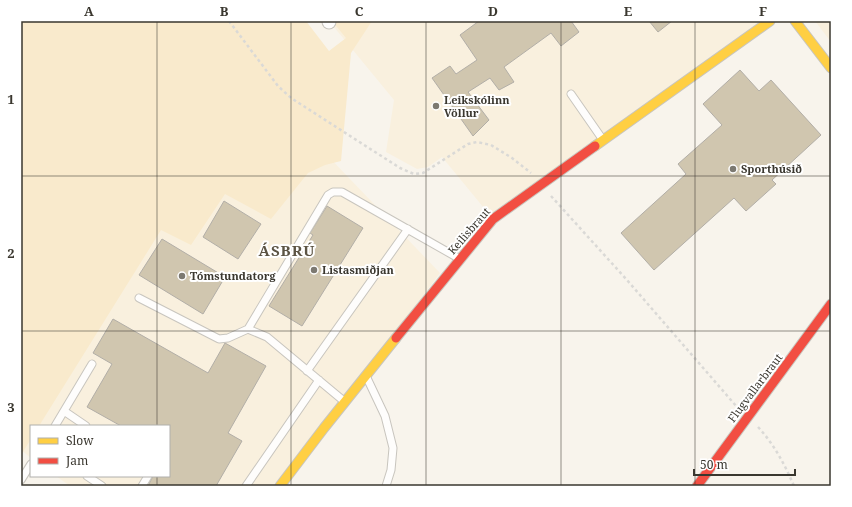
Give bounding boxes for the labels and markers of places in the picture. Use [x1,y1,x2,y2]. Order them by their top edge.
place label: Leikskólinn Völlur [444,92,510,120]
marker: Leikskólinn Völlur [431,101,441,111]
place label: Sporthúsið [741,161,802,176]
marker: Sporthúsið [728,164,738,174]
place label: Listasmiðjan [322,262,395,277]
marker: Listasmiðjan [309,265,319,275]
place label: Tómstundatorg [190,268,276,283]
marker: Tómstundatorg [177,271,187,281]

